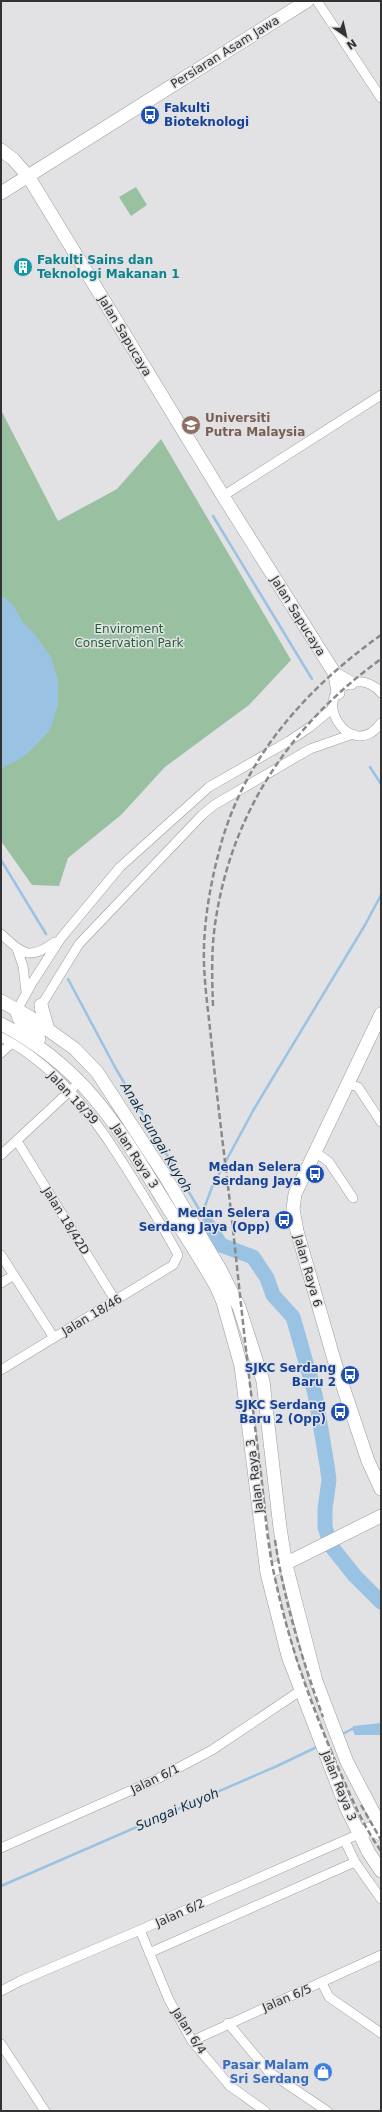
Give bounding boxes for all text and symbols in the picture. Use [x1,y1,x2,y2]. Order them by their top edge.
street label: Persiaran Asam Jawa [168,13,282,91]
north arrow [326,16,366,56]
text: N [344,36,359,52]
place label: Fakulti Bioteknologi [164,101,249,129]
bus stop icon: Fakulti Bioteknologi [139,104,161,126]
place label: Fakulti Sains dan Teknologi Makanan 1 [37,253,180,281]
building icon: Fakulti Sains dan Teknologi Makanan 1 [12,256,34,278]
street label: Jalan Sapucaya [95,292,155,379]
place label: Universiti Putra Malaysia [205,411,305,439]
school or university icon: Universiti Putra Malaysia [180,414,202,436]
street label: Jalan Sapucaya [267,573,328,659]
park label: Enviroment Conservation Park [74,622,184,650]
street label: Jalan 18/39 [44,1068,101,1127]
water label: Anak Sungai Kuyoh [117,1079,195,1195]
street label: Jalan Raya 3 [108,1120,161,1191]
place label: Medan Selera Serdang Jaya [208,1160,301,1188]
bus stop icon: Medan Selera Serdang Jaya [304,1163,326,1185]
street label: Jalan 18/42D [39,1184,92,1257]
place label: Medan Selera Serdang Jaya (Opp) [139,1206,270,1234]
bus stop icon: Medan Selera Serdang Jaya (Opp) [273,1209,295,1231]
street label: Jalan Raya 6 [291,1232,325,1309]
street label: Jalan 18/46 [59,1292,125,1339]
place label: SJKC Serdang Baru 2 [245,1361,336,1389]
bus stop icon: SJKC Serdang Baru 2 [339,1364,361,1386]
place label: SJKC Serdang Baru 2 (Opp) [235,1398,326,1426]
bus stop icon: SJKC Serdang Baru 2 (Opp) [329,1401,351,1423]
street label: Jalan Raya 3 [244,1438,267,1515]
street label: Jalan Raya 3 [318,1748,359,1823]
street label: Jalan 6/1 [128,1761,182,1797]
water label: Sungai Kuyoh [133,1785,221,1834]
street label: Jalan 6/2 [152,1896,207,1930]
street label: Jalan 6/5 [259,1981,314,2015]
street label: Jalan 6/4 [168,2004,209,2057]
place label: Pasar Malam Sri Serdang [222,2058,309,2086]
shop icon: Pasar Malam Sri Serdang [312,2061,334,2083]

